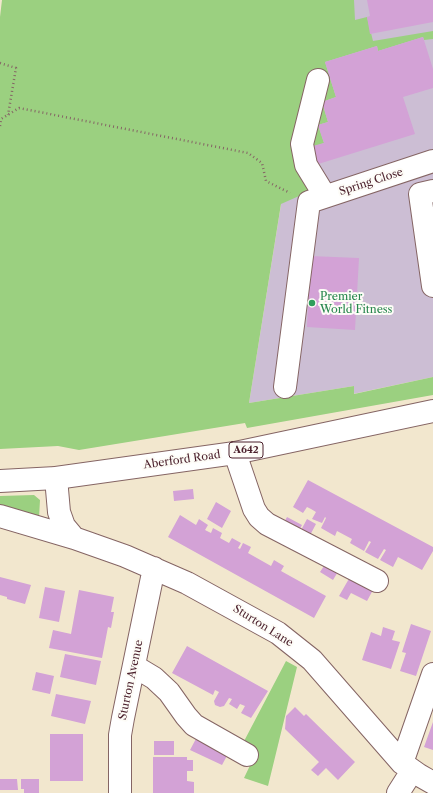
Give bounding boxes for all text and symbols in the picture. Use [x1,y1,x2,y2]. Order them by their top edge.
street label: Spring Close [337,165,405,199]
place label: Premier World Fitness [320,290,392,316]
marker: Premier World Fitness [307,298,317,308]
road number: A642 [229,442,263,458]
street label: Aberford Road [143,448,221,472]
street label: Sturton Lane [231,602,295,650]
street label: Sturton Avenue [116,639,146,721]

